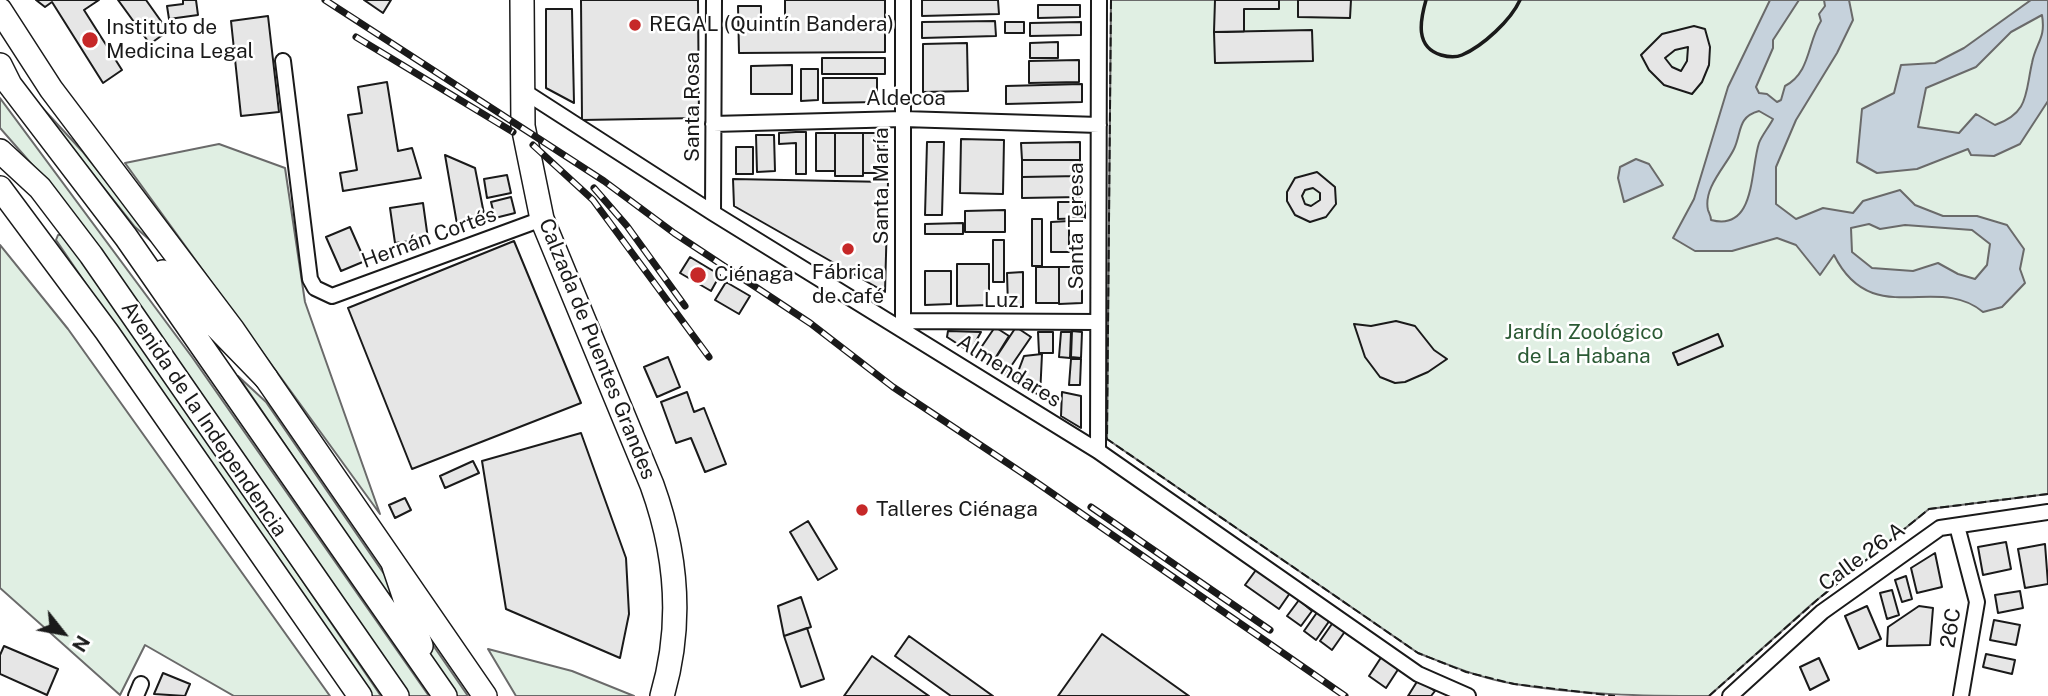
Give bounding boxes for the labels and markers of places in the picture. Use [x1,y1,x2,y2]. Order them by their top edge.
place label: REGAL (Quintín Bandera) [649,12,894,38]
place label: Instituto de Medicina Legal [106,15,254,65]
marker: REGAL (Quintín Bandera) [627,17,643,33]
marker: Instituto de Medicina Legal [80,30,100,50]
marker: Fábrica de café [840,241,856,257]
place label: Fábrica de café [812,260,884,310]
place label: Ciénaga [714,262,794,288]
marker: Ciénaga [688,265,708,285]
place label: Talleres Ciénaga [876,497,1038,523]
marker: Talleres Ciénaga [854,502,870,518]

